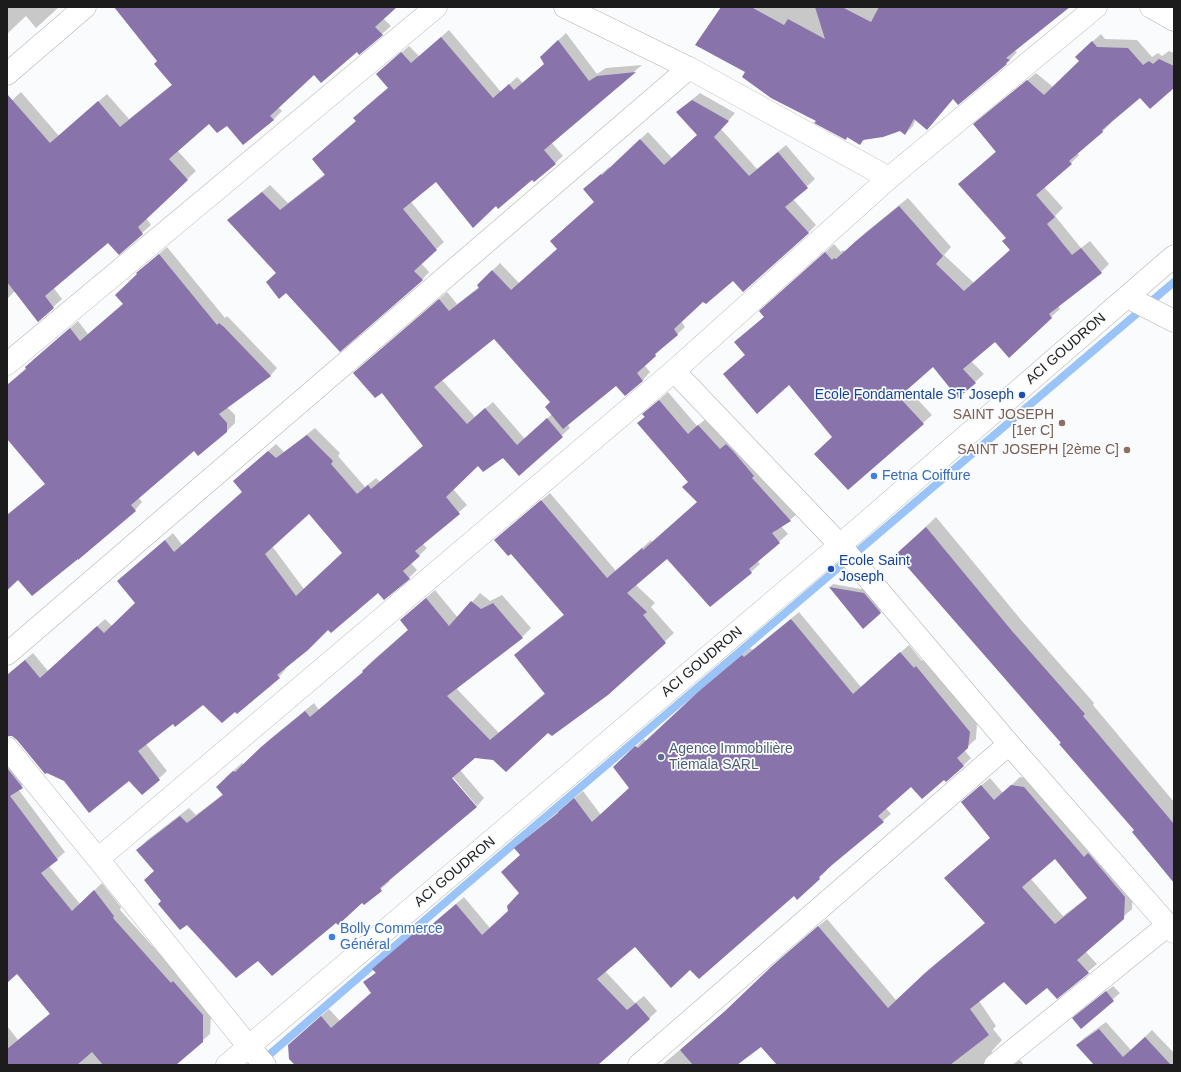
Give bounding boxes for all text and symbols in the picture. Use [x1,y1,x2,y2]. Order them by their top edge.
street label: ACI GOUDRON [1023,310,1109,388]
place label: Ecole Fondamentale ST Joseph [815,387,1014,403]
marker: Ecole Fondamentale ST Joseph [1017,390,1027,400]
place label: SAINT JOSEPH [1er C] [953,407,1054,440]
marker: SAINT JOSEPH [1er C] [1057,418,1067,428]
place label: SAINT JOSEPH [2ème C] [957,442,1119,458]
marker: SAINT JOSEPH [2ème C] [1122,445,1132,455]
place label: Fetna Coiffure [882,468,970,484]
marker: Fetna Coiffure [869,471,879,481]
place label: Ecole Saint Joseph [839,553,910,586]
marker: Ecole Saint Joseph [826,564,836,574]
street label: ACI GOUDRON [658,623,746,701]
place label: Agence Immobilière Tiemala SARL [669,741,793,774]
marker: Agence Immobilière Tiemala SARL [656,752,666,762]
street label: ACI GOUDRON [411,833,499,911]
place label: Bolly Commerce Général [340,921,443,954]
marker: Bolly Commerce Général [327,932,337,942]

